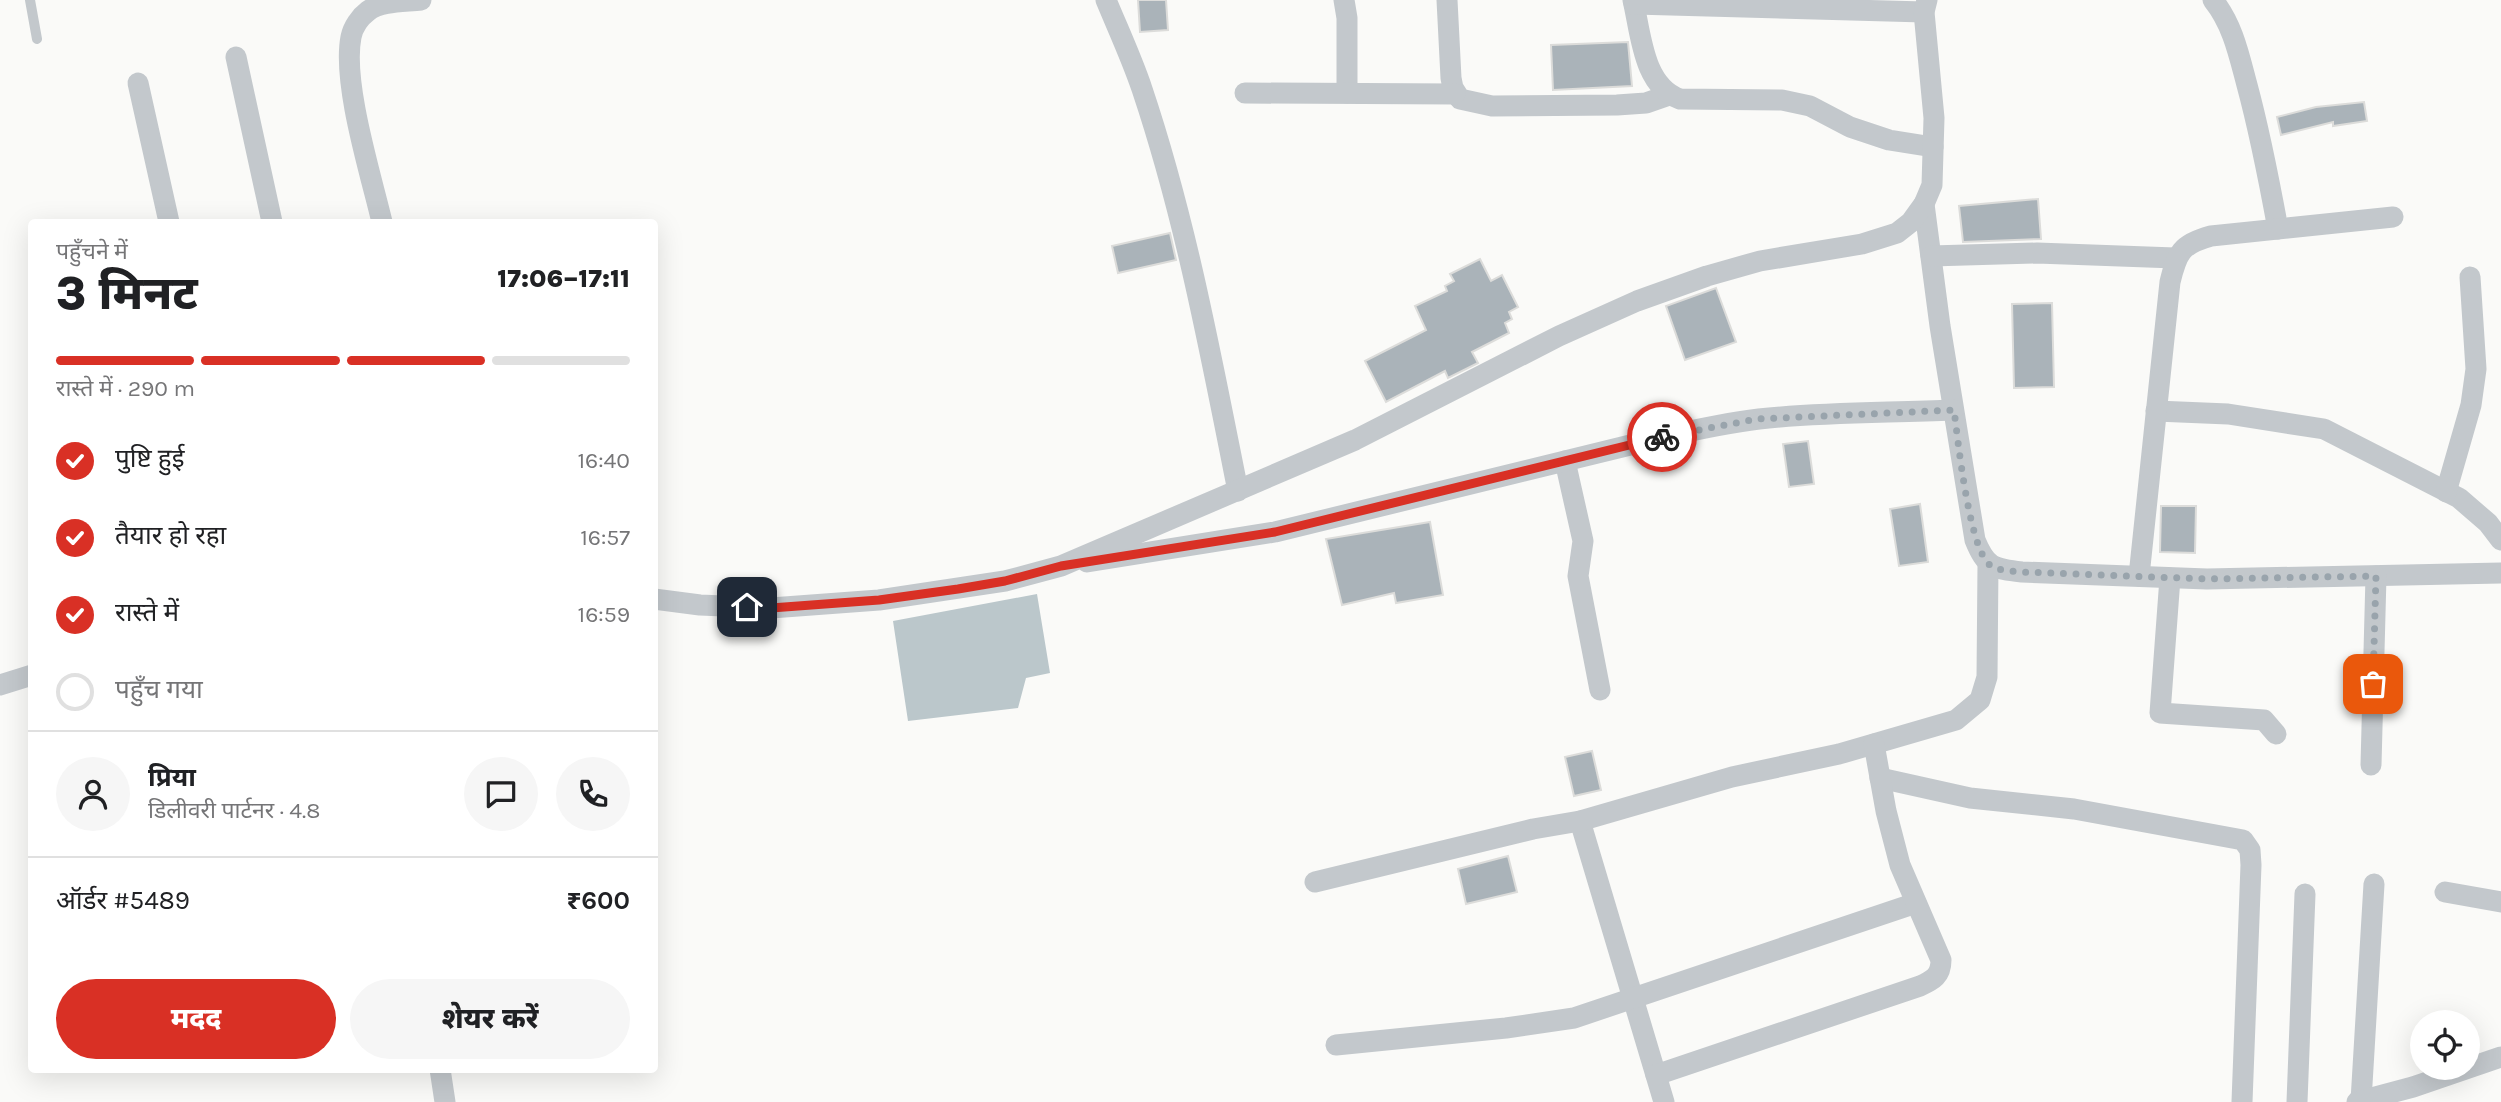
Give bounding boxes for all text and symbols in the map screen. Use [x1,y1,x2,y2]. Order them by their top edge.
text: पहुँचने में [56,238,128,265]
text: 17:06–17:11 [497,263,630,294]
text: 3 मिनट [56,267,198,321]
text: रास्ते में · 290 m [56,375,195,402]
courier [1627,402,1697,472]
icon: bike [1643,418,1681,456]
icon: check [56,442,94,480]
text: पुष्टि हुई [115,443,184,474]
text: 16:40 [577,447,630,474]
icon: check [56,519,94,557]
text: तैयार हो रहा [115,520,226,551]
text: 16:57 [580,524,630,551]
pin [717,577,777,637]
icon: home [728,588,766,626]
icon: check [56,596,94,634]
text: रास्ते में [115,597,179,628]
text: 16:59 [578,601,630,628]
pin [2343,654,2403,714]
icon: bag [2354,665,2392,703]
text: पहुँच गया [115,674,203,705]
button: person [56,757,130,831]
button: chat [464,757,538,831]
button: phone [556,757,630,831]
text: प्रिया [148,762,196,793]
text: डिलीवरी पार्टनर · 4.8 [148,797,320,824]
text: ऑर्डर #5489 [56,885,190,916]
text: ₹600 [566,885,630,916]
button: मदद [56,979,336,1059]
button: शेयर करें [350,979,630,1059]
map controls [2410,1010,2480,1080]
button: locate [2410,1010,2480,1080]

